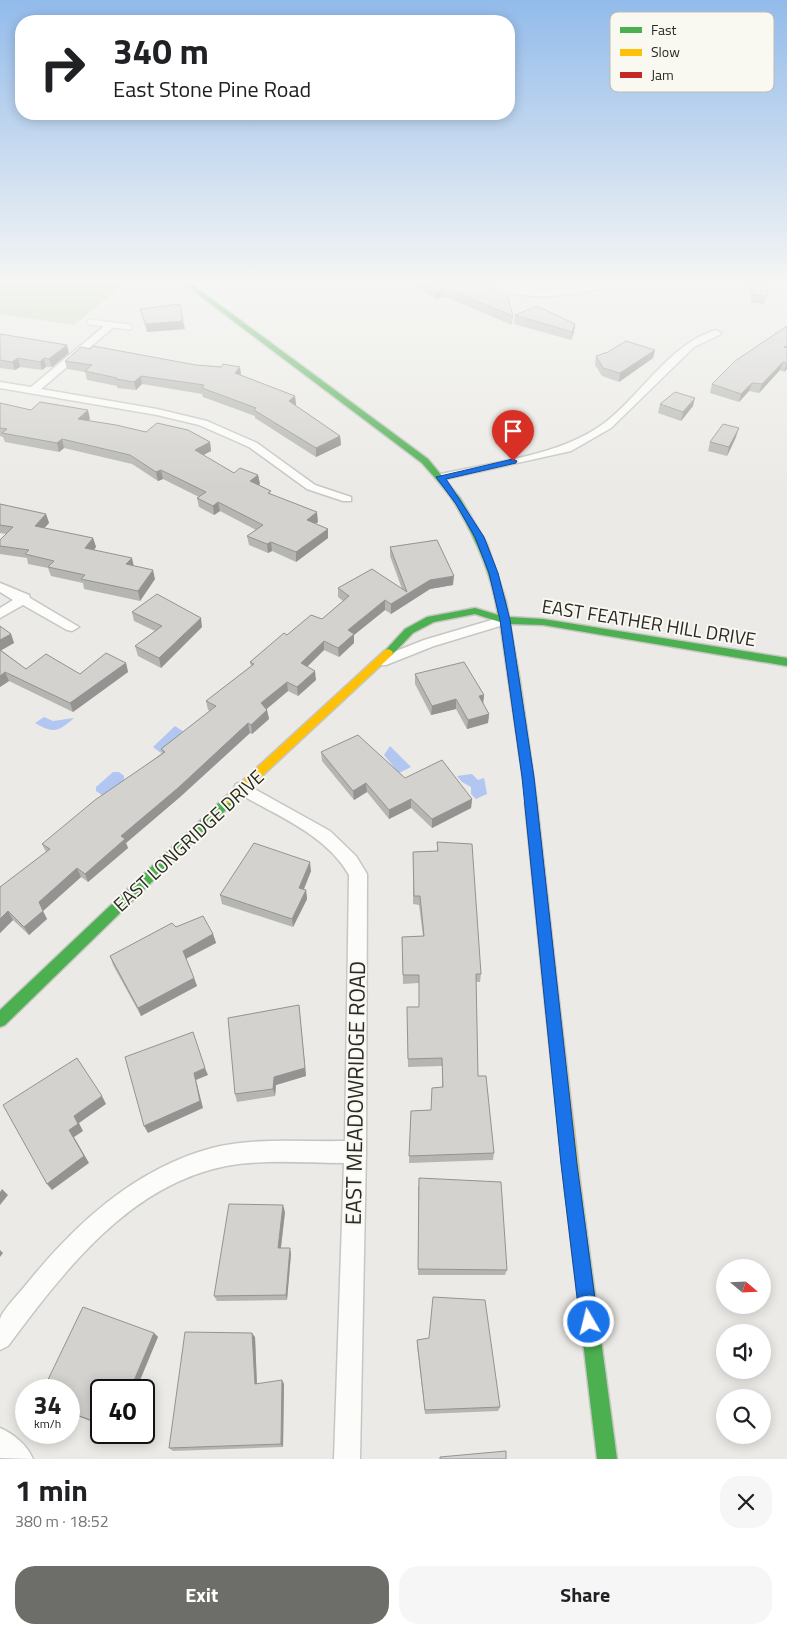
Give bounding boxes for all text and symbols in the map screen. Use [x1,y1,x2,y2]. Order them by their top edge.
legend [610,12,774,92]
text: Fast [651,19,676,40]
text: 340 m [113,24,209,78]
icon: right [30,35,95,100]
text: Slow [651,41,680,62]
text: Jam [651,64,674,85]
text: East Stone Pine Road [113,72,311,106]
pin [492,410,534,461]
icon: arrive [499,417,527,445]
street label: EAST FEATHER HILL DRIVE [540,591,758,653]
street label: EAST LONGRIDGE DRIVE [106,762,270,918]
street label: EAST MEADOWRIDGE ROAD [336,961,374,1225]
north arrow [716,1259,771,1314]
map controls [716,1259,771,1444]
position arrow [562,1295,614,1347]
button: sound [716,1324,771,1379]
speed limit sign: 40 [90,1379,155,1444]
text: 34 [33,1386,62,1424]
button: search [716,1389,771,1444]
text: km/h [34,1414,61,1433]
text: 1 min [15,1467,88,1513]
button: close [720,1476,772,1528]
text: 380 m · 18:52 [15,1509,109,1533]
button: Exit [15,1566,389,1624]
button: Share [399,1566,772,1624]

